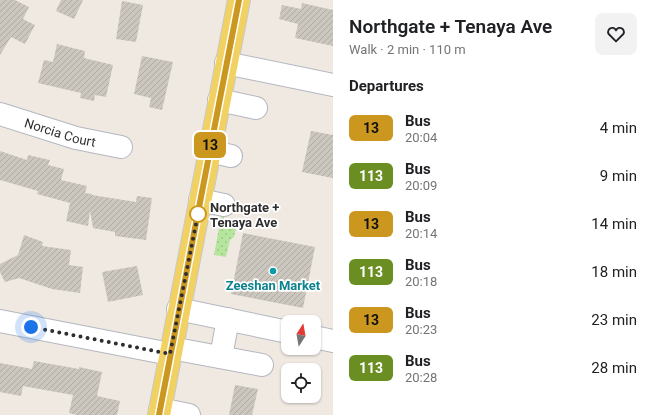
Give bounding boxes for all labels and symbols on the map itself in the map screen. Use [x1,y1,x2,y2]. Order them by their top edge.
street label: Norcia Court [23,115,97,149]
line badge: 13 [192,132,228,158]
place label: Northgate + Tenaya Ave [210,200,279,230]
marker: Northgate + Tenaya Ave [189,205,207,223]
marker: Zeeshan Market [268,266,278,276]
place label: Zeeshan Market [226,278,321,293]
north arrow [281,315,321,355]
your location [21,317,41,337]

